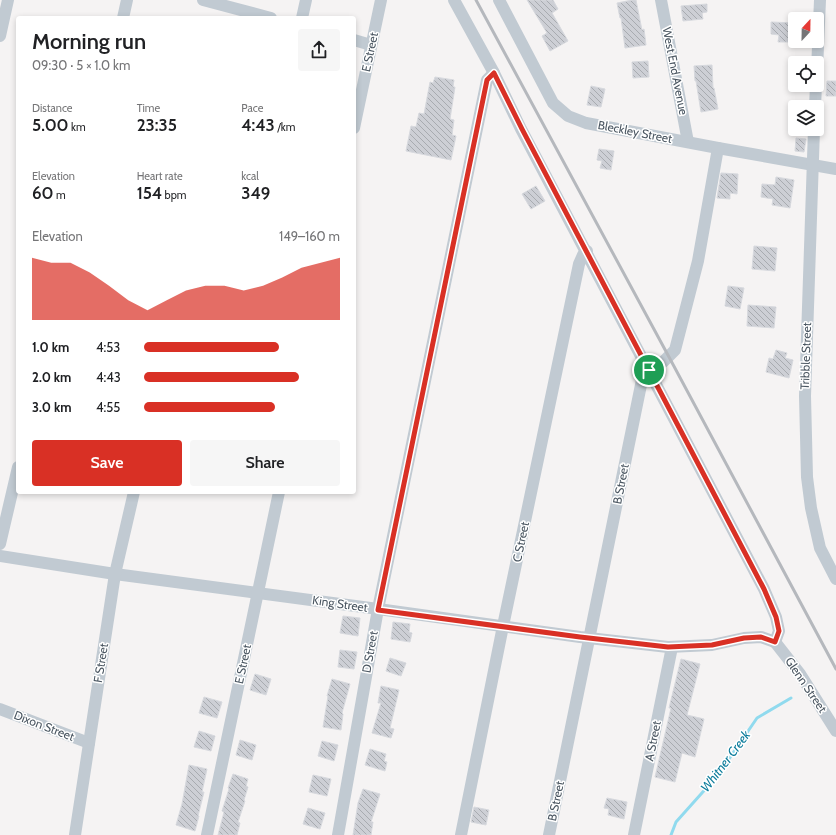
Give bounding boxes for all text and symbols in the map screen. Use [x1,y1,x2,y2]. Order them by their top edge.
north arrow [788,12,824,48]
map controls [788,12,824,136]
street label: West End Avenue [660,26,691,116]
text: Morning run [32,28,146,55]
button: share [298,29,340,71]
street label: E Street [358,31,381,73]
button: locate [788,56,824,92]
text: 09:30 · 5 × 1.0 km [32,57,130,73]
button: layers [788,100,824,136]
text: Distance [32,101,73,115]
text: Time [137,101,160,115]
text: Pace [241,101,263,115]
text: 5.00 [32,115,69,135]
text: 23:35 [137,115,177,135]
text: 4:43 [241,115,275,135]
street label: Bleckley Street [597,117,673,146]
text: km [69,120,86,134]
text: /km [275,120,295,134]
text: Elevation [32,169,75,183]
text: Heart rate [137,169,183,183]
text: kcal [241,169,259,183]
text: 60 [32,183,54,203]
text: 154 [137,183,162,203]
text: 349 [241,183,270,203]
text: m [54,188,66,202]
text: bpm [162,188,186,202]
text: Elevation [32,228,83,244]
text: 149–160 m [279,228,340,244]
street label: Tribble Street [797,322,814,390]
text: 1.0 km [32,339,69,355]
text: 4:53 [96,339,120,355]
pin [632,353,666,387]
icon: arrive [638,359,660,381]
text: 2.0 km [32,369,71,385]
text: 4:43 [96,369,121,385]
text: 3.0 km [32,399,71,415]
text: 4:55 [96,399,120,415]
button: Save [32,440,182,486]
button: Share [190,440,340,486]
street label: B Street [609,462,632,505]
street label: C Street [509,520,532,563]
street label: King Street [311,592,369,615]
street label: D Street [358,630,381,674]
street label: F Street [90,642,111,684]
street label: E Street [231,643,254,685]
street label: Glenn Street [782,654,830,715]
street label: Dixon Street [12,707,77,744]
street label: A Street [641,719,664,762]
water label: Whitner Creek [697,727,754,795]
street label: B Street [544,779,567,822]

